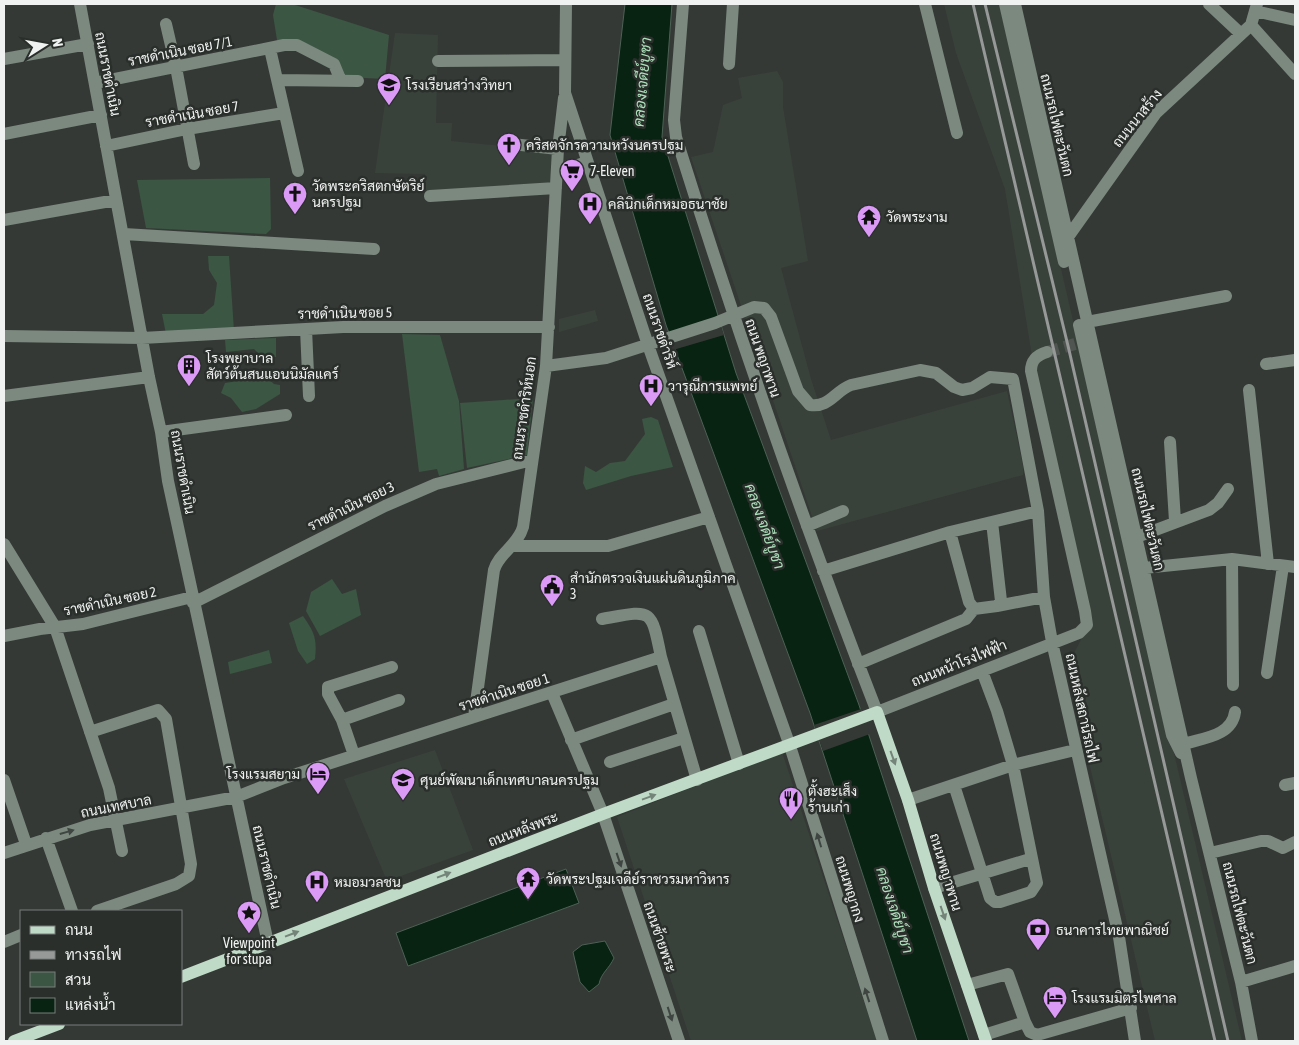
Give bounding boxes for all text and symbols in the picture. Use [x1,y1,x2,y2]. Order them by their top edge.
north arrow [20,20,70,70]
street label: ถนนราชดำเนิน [92,31,124,117]
street label: ราชดำเนิน ซอย 7/1 [127,33,233,69]
water label: คลองเจดีย์บูชา [629,36,656,128]
text: N [49,37,66,48]
school or university icon: โรงเรียนสว่างวิทยา [376,72,402,106]
street label: ถนนรถไฟตะวันตก [1037,72,1077,178]
place label: โรงเรียนสว่างวิทยา [405,76,512,93]
street label: ถนนนาสร้าง [1108,85,1165,150]
street label: ราชดำเนิน ซอย 7 [144,98,240,130]
church icon: คริสตจักรความหวังนครปฐม [496,132,522,166]
place label: คริสตจักรความหวังนครปฐม [526,137,683,154]
supermarket icon: 7-Eleven [559,158,585,192]
place label: 7-Eleven [590,163,635,179]
place label: วัดพระคริสตกษัตริย์ นครปฐม [312,177,424,211]
church icon: วัดพระคริสตกษัตริย์ นครปฐม [282,181,308,215]
hospital icon: คลินิกเด็กหมอธนาชัย [577,191,603,225]
place label: คลินิกเด็กหมอธนาชัย [608,195,728,212]
temple icon: วัดพระงาม [856,204,882,238]
place label: วัดพระงาม [886,209,948,225]
street label: ถนนราชดำริห์ [640,291,681,371]
street label: ราชดำเนิน ซอย 5 [298,304,392,322]
street label: ถนน พญาพาน [741,317,784,400]
place label: โรงพยาบาล สัตว์ต้นสนแอนนิมัลแคร์ [205,350,339,382]
building icon: โรงพยาบาล สัตว์ต้นสนแอนนิมัลแคร์ [176,353,202,387]
street label: ถนนราชดำริห์นอก [508,355,539,461]
hospital icon: วารุณีการแพทย์ [638,373,664,407]
place label: วารุณีการแพทย์ [668,377,757,396]
street label: ถนนราชดำเนิน [168,429,198,515]
street label: ถนนรถไฟตะวันตก [1128,466,1168,572]
street label: ราชดำเนิน ซอย 3 [305,478,397,534]
water label: คลองเจดีย์บูชา [740,481,789,572]
place label: สำนักตรวจเงินแผ่นดินภูมิภาค 3 [570,570,736,602]
public building icon: สำนักตรวจเงินแผ่นดินภูมิภาค 3 [539,573,565,607]
street label: ราชดำเนิน ซอย 2 [62,583,158,619]
street label: ถนนหน้าโรงไฟฟ้า [909,636,1009,689]
street label: ถนนหลังสถานีรถไฟ [1063,651,1102,764]
street label: ราชดำเนิน ซอย 1 [457,670,551,714]
one-way arrow [889,751,897,766]
hotel icon: โรงแรมสยาม [305,761,331,795]
place label: โรงแรมสยาม [226,766,300,782]
school or university icon: ศุนย์พัฒนาเด็กเทศบาลนครปฐม [390,767,416,801]
place label: ศุนย์พัฒนาเด็กเทศบาลนครปฐม [420,771,599,790]
place label: ตั้งฮะเส็ง ร้านเก่า [808,779,857,815]
restaurant icon: ตั้งฮะเส็ง ร้านเก่า [778,786,804,820]
street label: ถนนเทศบาล [79,791,153,821]
one-way arrow [642,793,657,801]
street label: ถนนหลังพระ [486,808,560,850]
street label: ถนนราชดำเนิน [250,824,284,910]
one-way arrow [59,828,74,836]
street label: ถนนพญาพาน [926,831,965,913]
one-way arrow [814,832,822,847]
one-way arrow [615,853,623,868]
street label: ถนนพญากง [831,854,868,925]
street label: ถนนรถไฟตะวันตก [1220,860,1260,966]
water label: คลองเจดีย์บูชา [871,864,918,956]
temple icon: วัดพระปฐมเจดีย์ราชวรมหาวิหาร [515,866,541,900]
hospital icon: หมอมวลชน [304,869,330,903]
place label: วัดพระปฐมเจดีย์ราชวรมหาวิหาร [546,870,730,888]
one-way arrow [436,871,451,879]
place label: หมอมวลชน [334,874,401,890]
street label: ถนนซ้ายพระ [640,899,681,974]
place icon: Viewpoint for stupa [236,900,262,934]
one-way arrow [939,905,947,920]
legend [20,910,182,1025]
bank icon: ธนาคารไทยพาณิชย์ [1025,917,1051,951]
text: ถนน [65,921,93,938]
place label: ธนาคารไทยพาณิชย์ [1056,921,1169,938]
one-way arrow [285,930,300,938]
place label: Viewpoint for stupa [223,935,275,967]
text: ทางรถไฟ [65,945,122,963]
text: สวน [65,971,91,988]
hotel icon: โรงแรมมิตรไพศาล [1042,985,1068,1019]
one-way arrow [863,987,871,1002]
place label: โรงแรมมิตรไพศาล [1071,990,1177,1006]
text: แหล่งน้ำ [65,992,116,1013]
one-way arrow [667,1007,675,1022]

